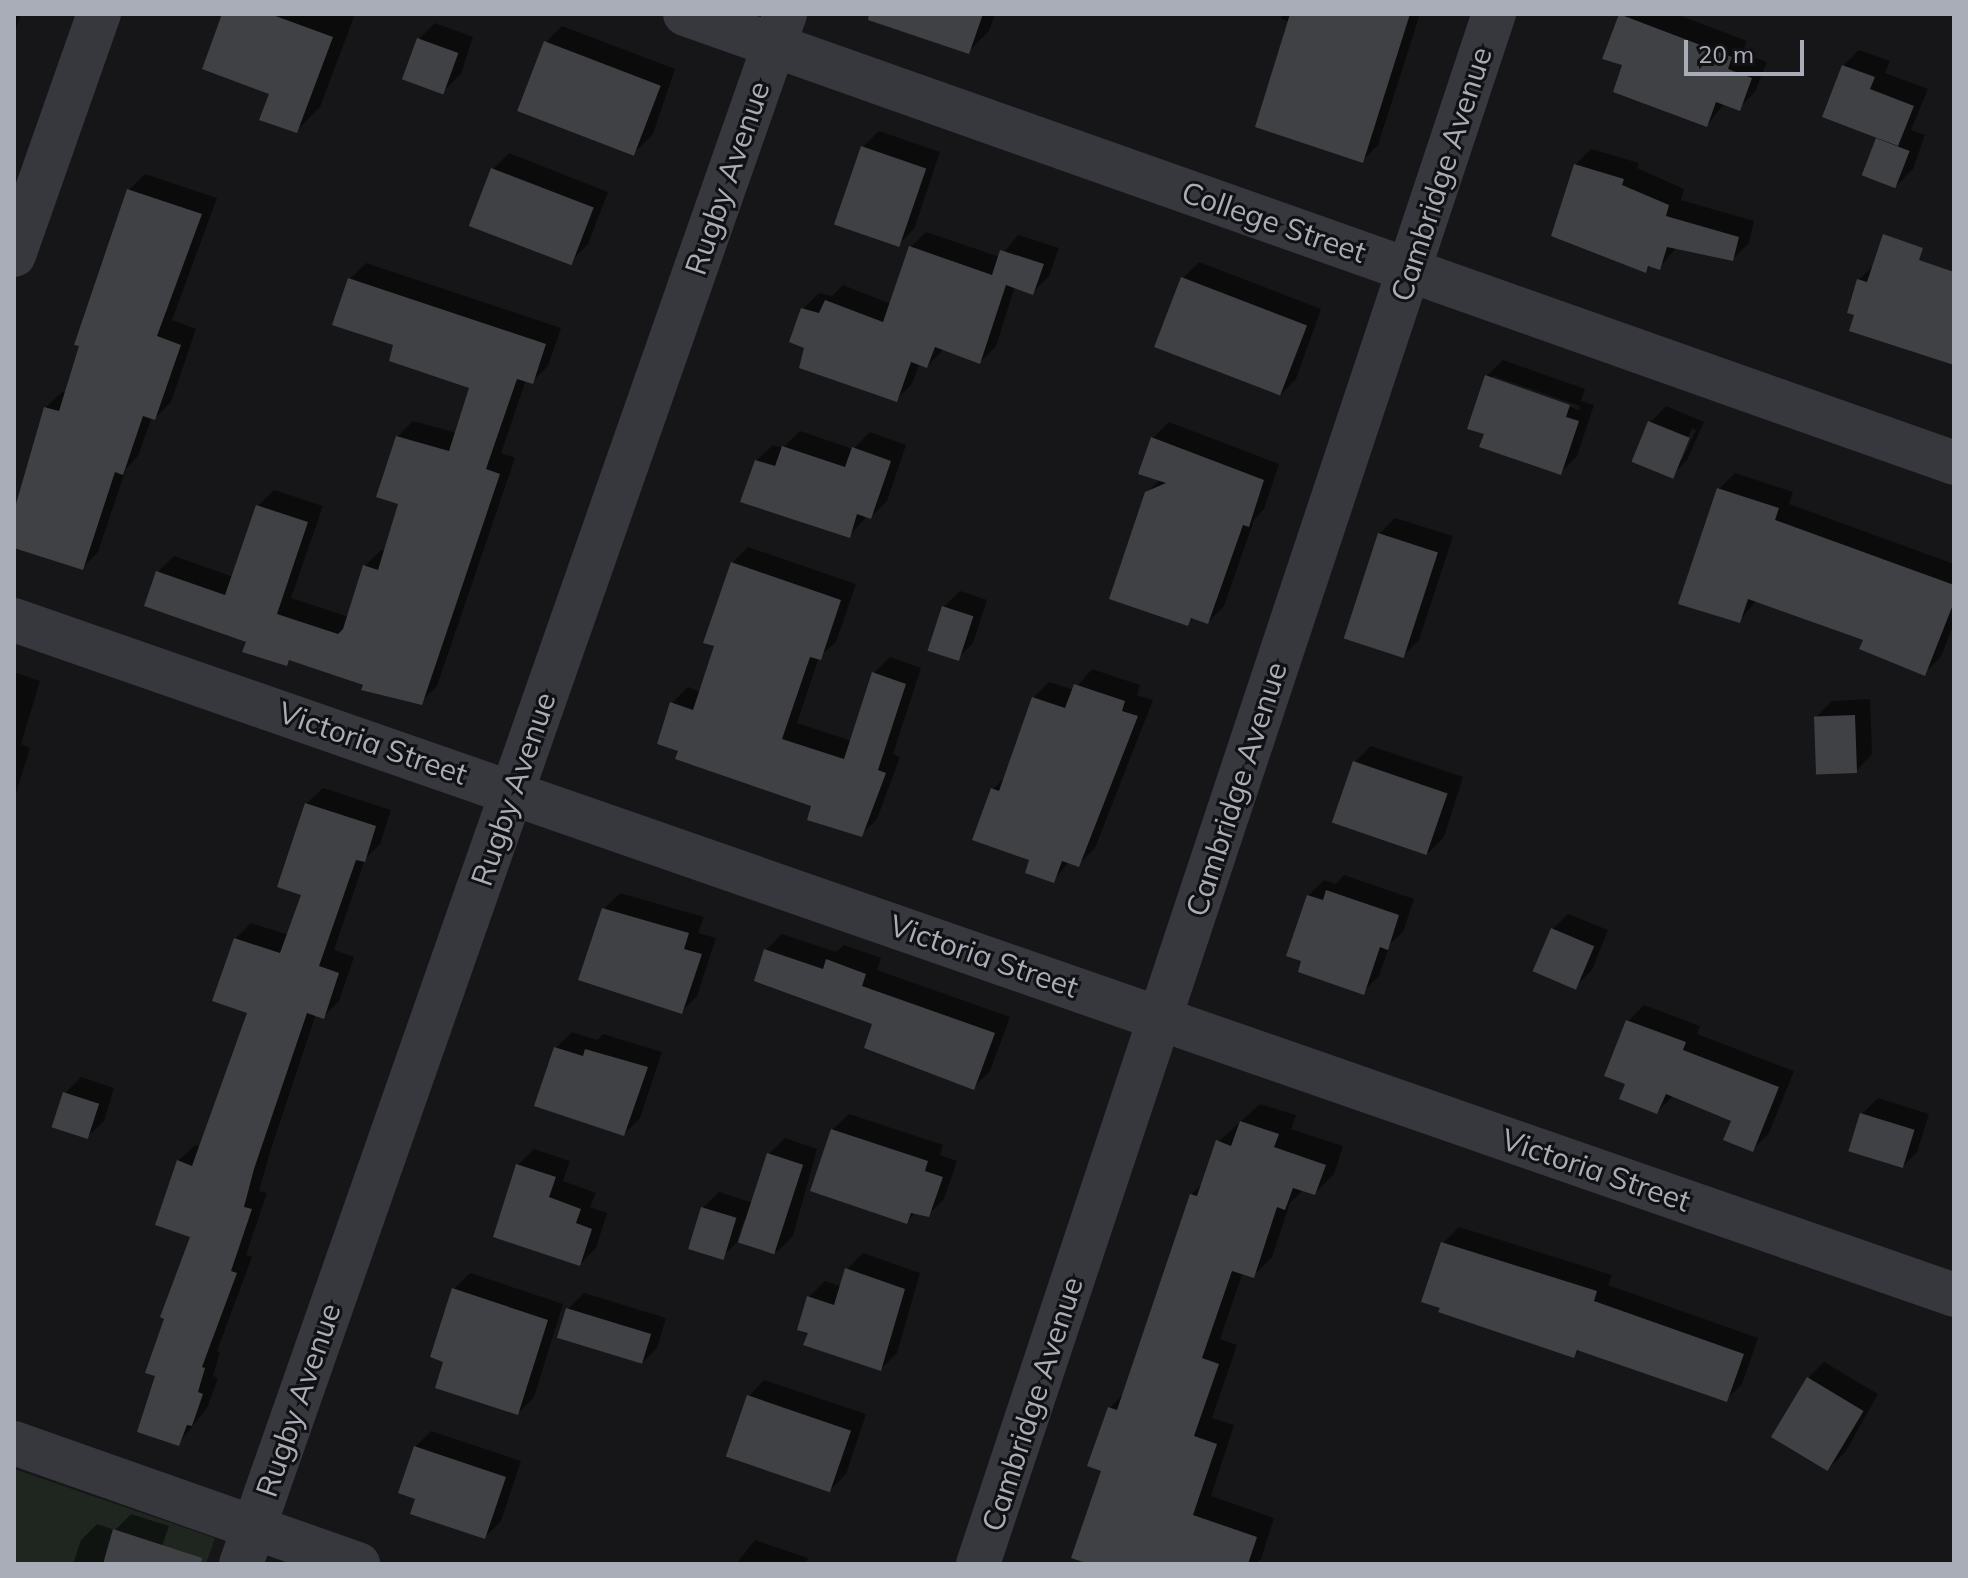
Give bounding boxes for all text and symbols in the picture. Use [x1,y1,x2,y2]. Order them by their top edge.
scale bar [1688,24,1808,74]
text: 20 m [1698,39,1754,69]
street label: Cambridge Avenue [1383,42,1499,306]
street label: Rugby Avenue [677,77,777,279]
street label: College Street [1177,174,1371,270]
street label: Cambridge Avenue [1178,657,1294,921]
street label: Rugby Avenue [463,688,563,890]
street label: Victoria Street [274,694,472,792]
street label: Victoria Street [885,907,1083,1005]
street label: Victoria Street [1497,1121,1695,1219]
street label: Cambridge Avenue [974,1272,1090,1536]
street label: Rugby Avenue [248,1299,348,1501]

